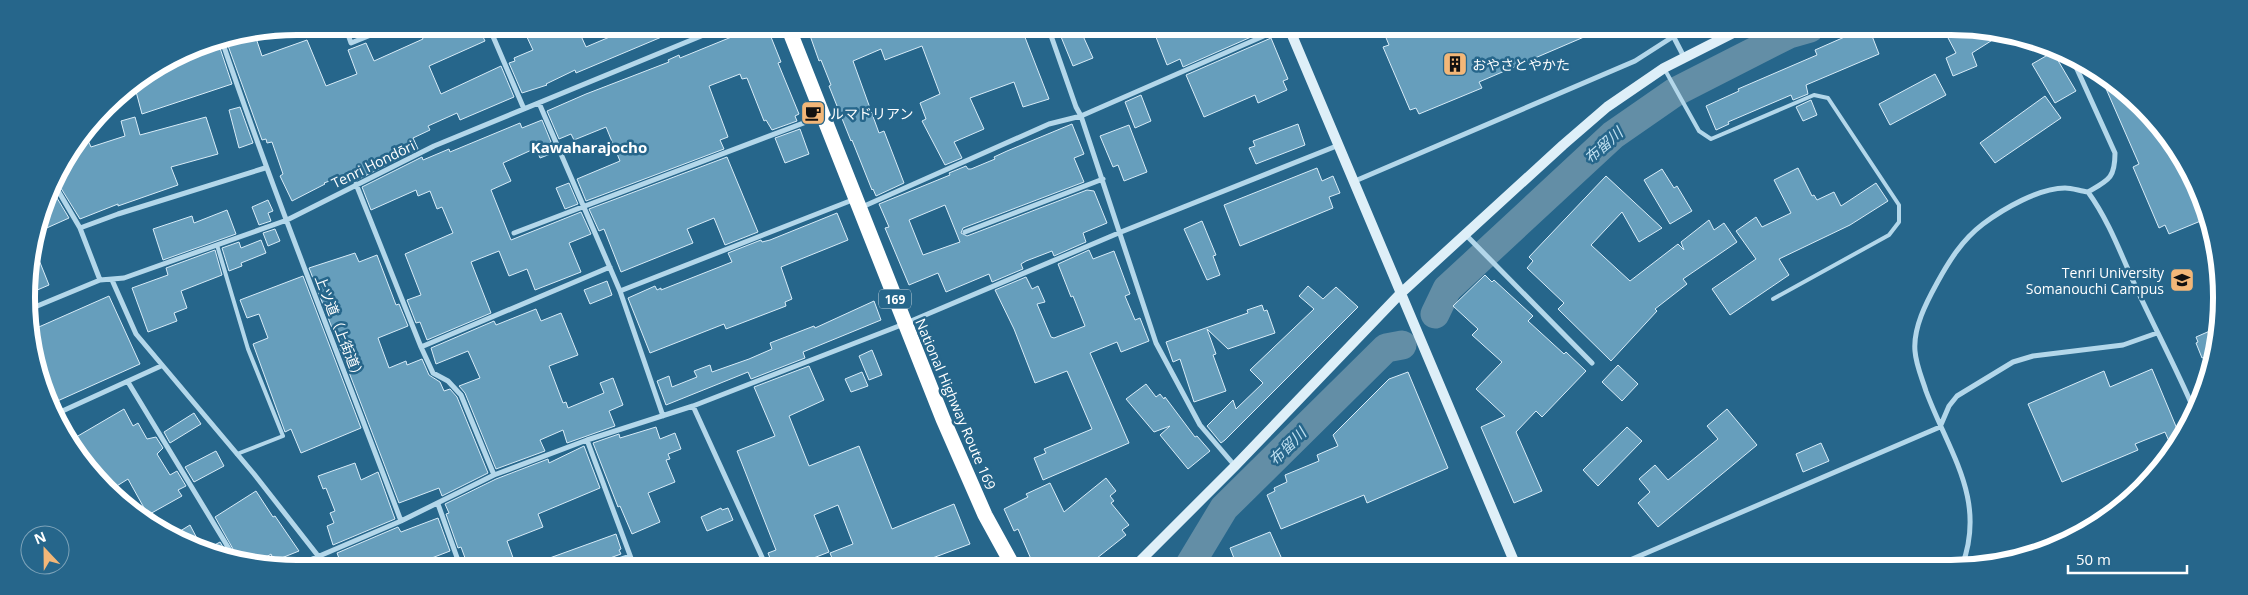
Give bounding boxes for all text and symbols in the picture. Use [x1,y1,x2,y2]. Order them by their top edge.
building icon: おやさとやかた [1442,51,1468,77]
place label: おやさとやかた [1472,55,1570,74]
cafe icon: ルマドリアン [800,100,826,126]
place label: ルマドリアン [830,104,913,123]
water label: 布留川 [1579,121,1628,167]
street label: Tenri Hondōri [328,136,418,192]
district label: Kawaharajocho [531,137,647,157]
place label: Tenri University Somanouchi Campus [2026,263,2165,298]
school or university icon: Tenri University Somanouchi Campus [2169,267,2195,293]
street label: 上ツ道（上街道） [311,272,369,384]
road number: 169 [879,290,911,308]
street label: National Highway Route 169 [911,315,1001,493]
water label: 布留川 [1264,422,1311,469]
north arrow [20,525,70,575]
text: N [31,527,49,548]
scale bar [2068,542,2187,574]
text: 50 m [2076,549,2111,569]

